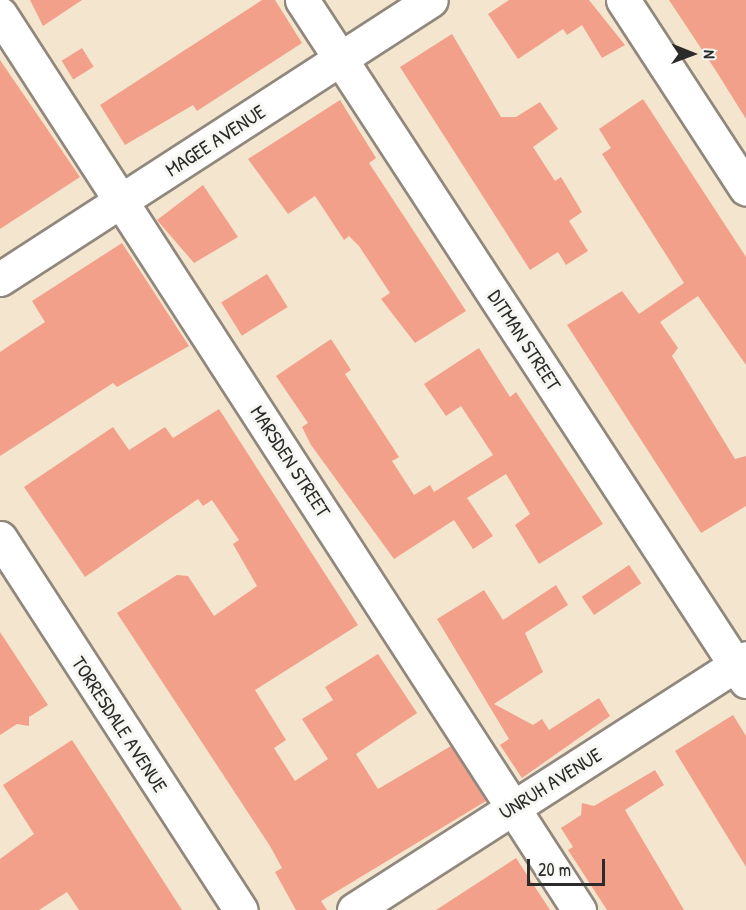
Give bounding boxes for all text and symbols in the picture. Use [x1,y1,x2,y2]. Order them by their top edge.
north arrow [662,24,722,84]
text: N [699,50,721,59]
street label: MAGEE AVENUE [161,99,269,181]
street label: DITMAN STREET [484,285,566,395]
street label: MARSDEN STREET [246,401,336,521]
street label: TORRESDALE AVENUE [67,652,173,796]
street label: UNRUH AVENUE [494,742,606,824]
scale bar [530,847,608,885]
text: 20 m [538,857,571,882]

